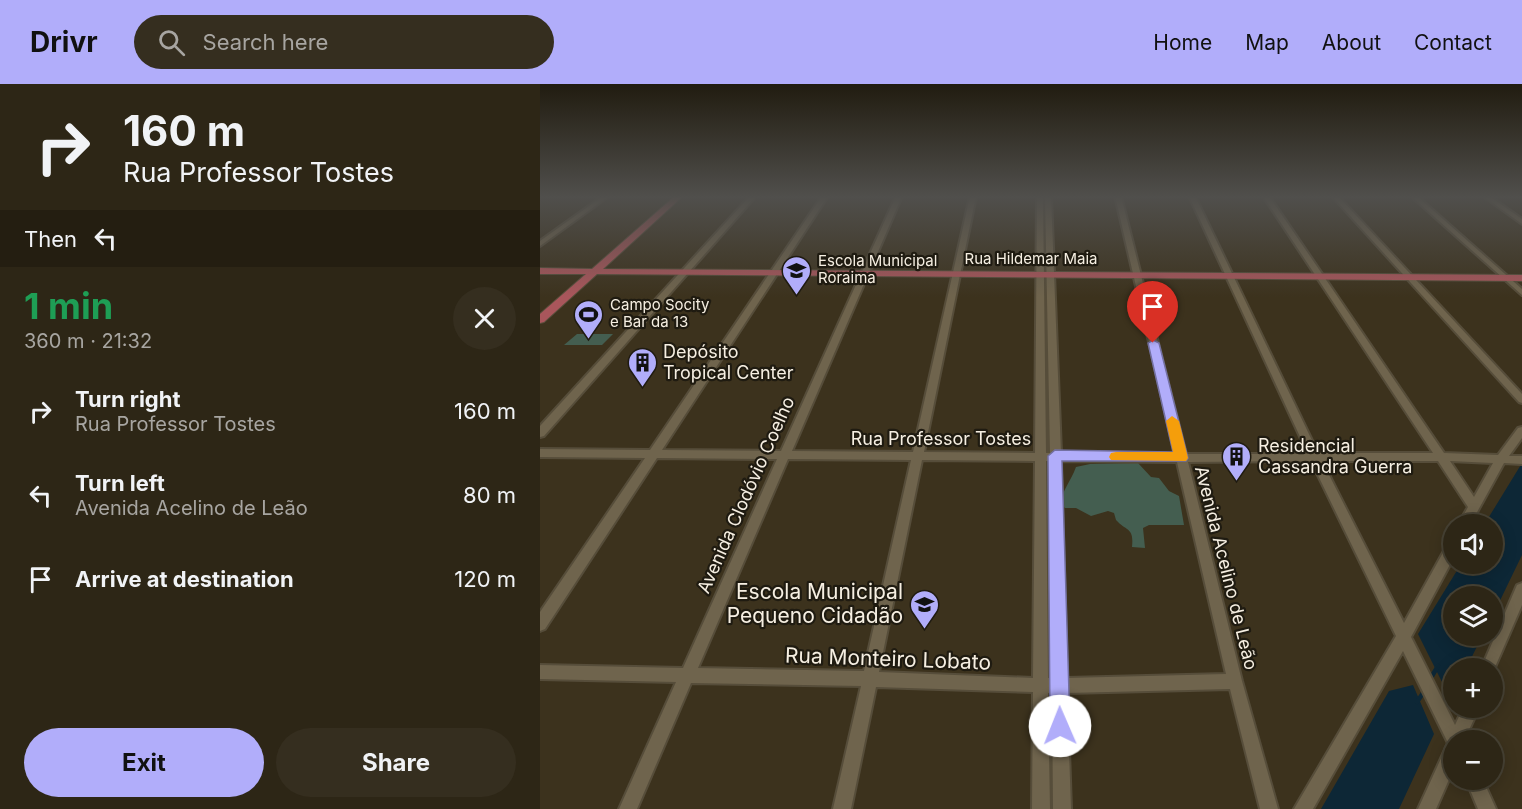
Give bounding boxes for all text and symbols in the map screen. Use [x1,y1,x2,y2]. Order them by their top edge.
search box [134,15,554,69]
text: Drivr [30,25,98,59]
icon: search [155,26,188,59]
text: Search here [203,29,328,55]
text: Home [1153,30,1212,55]
text: Map [1245,30,1289,55]
text: About [1322,30,1381,55]
text: Contact [1414,30,1492,55]
text: 160 m [123,105,245,156]
icon: right [24,108,102,186]
text: Rua Professor Tostes [123,156,394,189]
icon: left [89,222,122,255]
text: Then [24,226,77,252]
street label: Rua Hildemar Maia [965,249,1097,268]
place label: Escola Municipal Roraima [818,251,937,287]
school or university icon: Escola Municipal Roraima [781,254,813,296]
pin [1127,281,1178,343]
text: 1 min [24,284,113,328]
button: close [453,287,516,350]
icon: arrive [1136,290,1169,323]
place label: Campo Socity e Bar da 13 [610,295,710,331]
sports icon: Campo Socity e Bar da 13 [573,298,605,340]
text: 360 m · 21:32 [24,329,152,353]
place label: Depósito Tropical Center [663,341,794,383]
building icon: Depósito Tropical Center [626,346,658,388]
text: Turn right [75,386,181,412]
street label: Avenida Clodóvio Coelho [693,393,798,596]
icon: right [24,395,57,428]
text: 160 m [454,398,516,424]
text: Rua Professor Tostes [75,412,276,436]
street label: Rua Professor Tostes [851,428,1031,449]
place label: Residencial Cassandra Guerra [1258,435,1412,477]
building icon: Residencial Cassandra Guerra [1221,440,1253,482]
street label: Avenida Acelino de Leão [1191,464,1262,672]
text: Turn left [75,470,165,496]
icon: left [24,479,57,512]
text: 80 m [463,482,516,508]
text: Avenida Acelino de Leão [75,496,308,520]
map controls [1443,514,1503,790]
button: sound [1443,514,1503,574]
icon: arrive [24,563,57,596]
text: Arrive at destination [75,566,294,592]
text: 120 m [454,566,516,592]
place label: Escola Municipal Pequeno Cidadão [727,579,903,628]
button: layers [1443,586,1503,646]
school or university icon: Escola Municipal Pequeno Cidadão [908,588,940,630]
street label: Rua Monteiro Lobato [785,642,992,675]
button: + [1443,658,1503,718]
position arrow [1028,694,1092,758]
button: Exit [24,728,264,797]
button: Share [276,728,516,797]
button: − [1443,730,1503,790]

